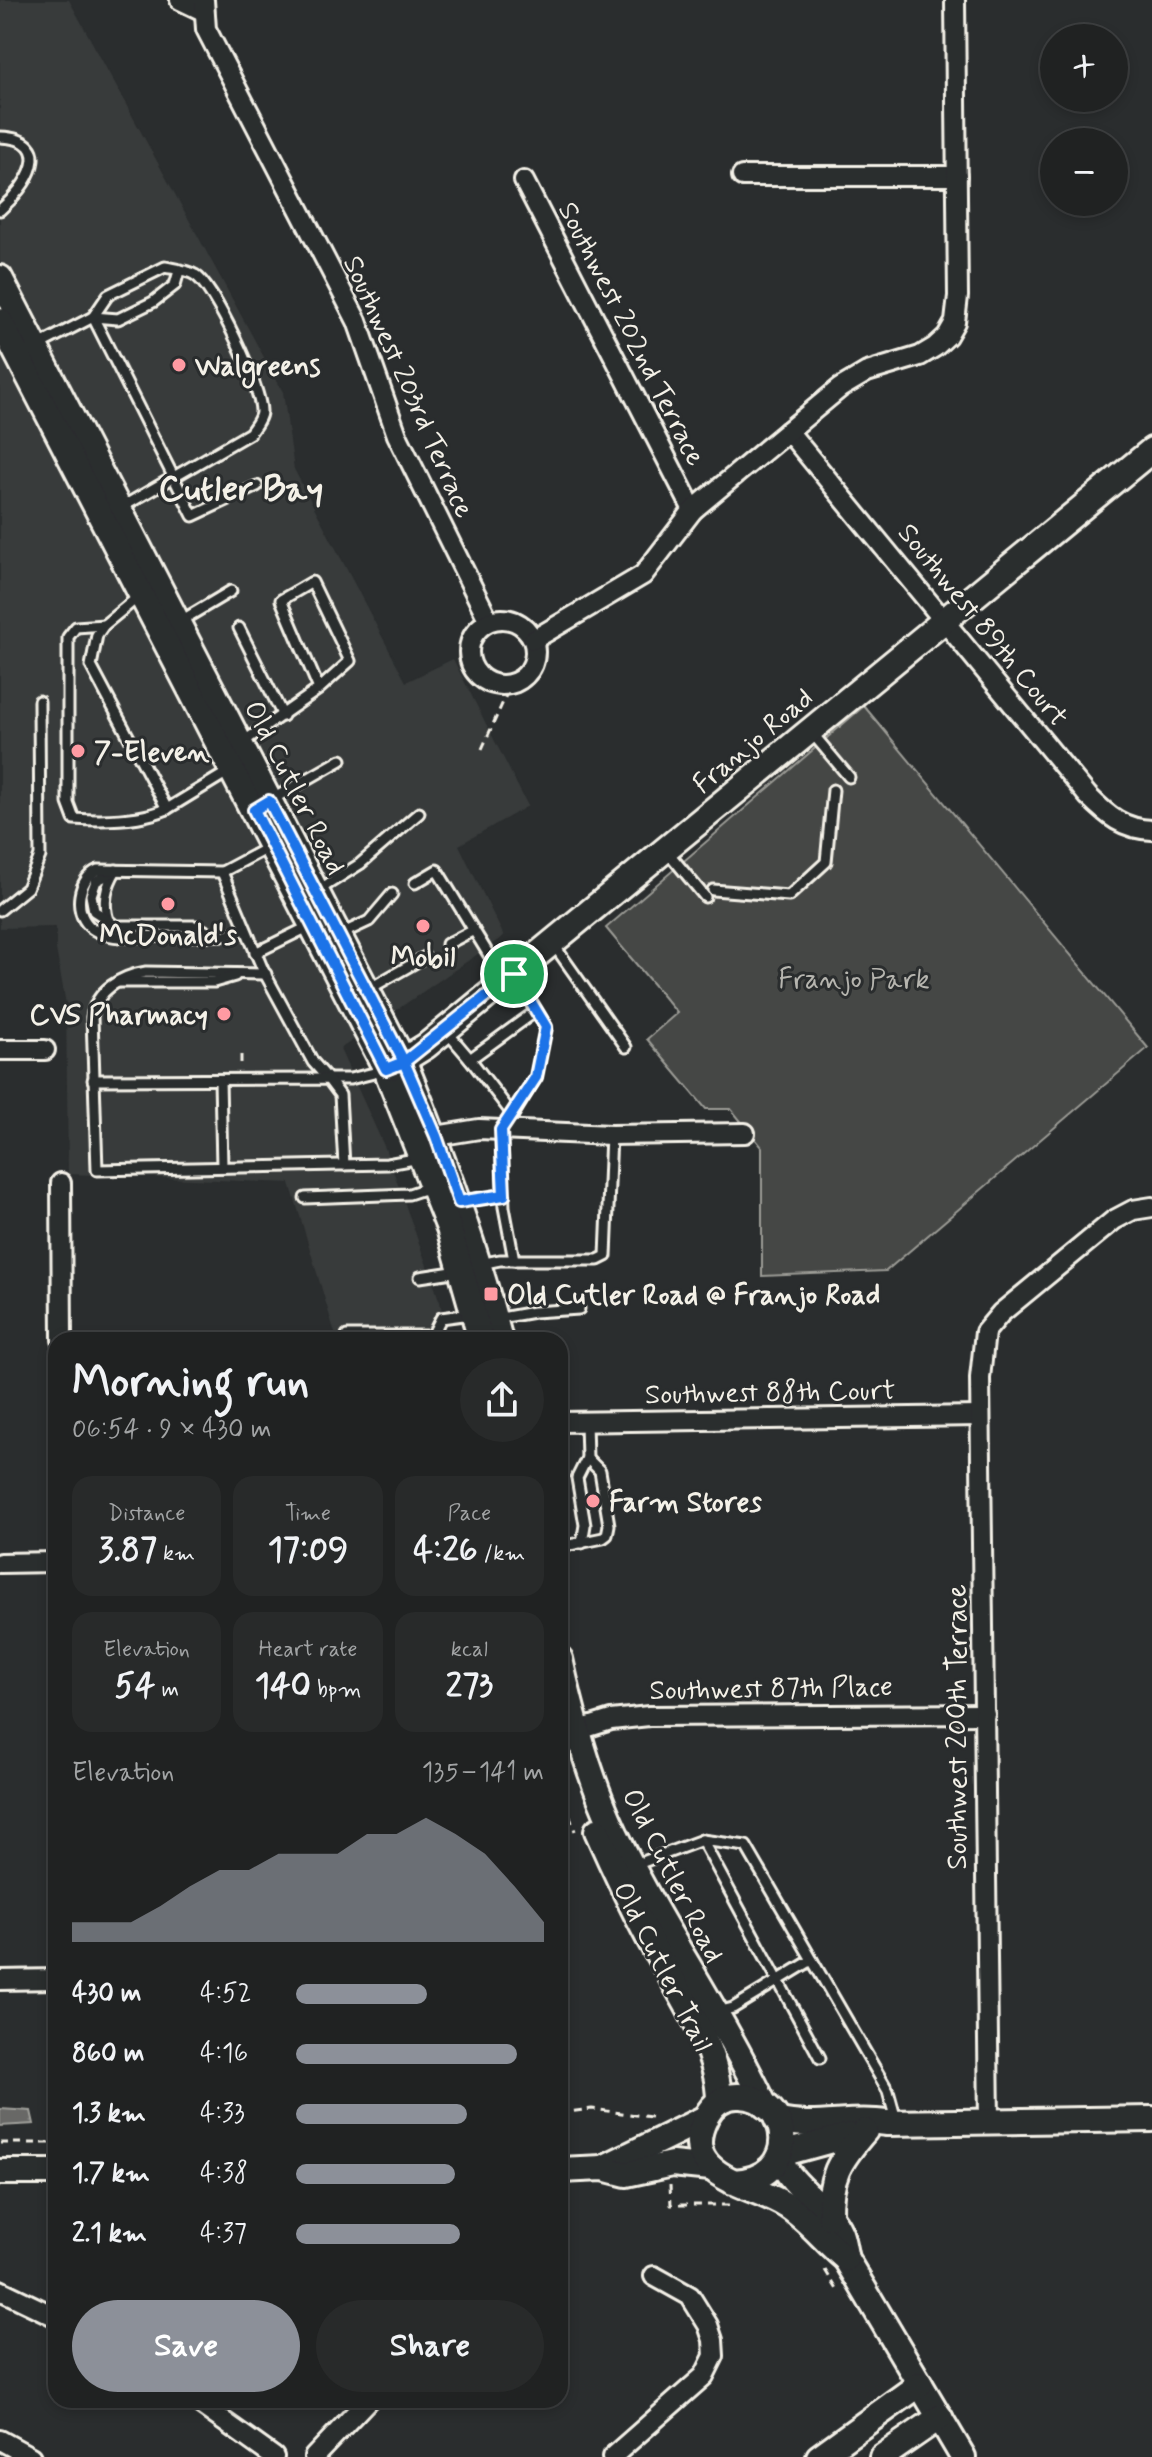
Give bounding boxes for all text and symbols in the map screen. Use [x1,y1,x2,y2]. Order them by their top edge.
map controls [1040,24,1128,216]
button: + [1040,24,1128,112]
button: − [1040,128,1128,216]
street label: Southwest 202nd Terrace [548,196,713,472]
street label: Southwest 203rd Terrace [333,250,482,524]
place label: Walgreens [195,349,321,389]
marker: Walgreens [170,356,188,374]
district label: Cutler Bay [159,467,323,514]
street label: Southwest 89th Court [888,516,1076,735]
street label: Franjo Road [686,681,822,803]
street label: Old Cutler Road [234,695,354,882]
place label: 7-Eleven [94,735,210,772]
marker: 7-Eleven [69,742,87,760]
marker: McDonald's [159,895,177,913]
marker: Mobil [414,917,432,935]
place label: McDonald's [99,918,237,955]
place label: Mobil [391,940,456,977]
pin [480,940,548,1008]
icon: arrive [492,952,536,996]
park label: Franjo Park [778,962,930,999]
place label: CVS Pharmacy [29,998,208,1035]
marker: CVS Pharmacy [215,1005,233,1023]
place label: Old Cutler Road @ Franjo Road [507,1278,880,1315]
marker: Old Cutler Road @ Franjo Road [482,1285,500,1303]
text: Morning run [72,1354,309,1412]
button: share [460,1358,544,1442]
street label: Southwest 88th Court [645,1373,896,1414]
text: 06:54 · 9 × 430 m [72,1413,271,1447]
place label: Farm Stores [609,1485,762,1522]
marker: Farm Stores [584,1492,602,1510]
text: Distance [108,1500,185,1528]
text: Time [285,1500,331,1528]
text: Pace [447,1500,491,1528]
text: 3.87 [98,1528,157,1573]
text: 17:09 [268,1528,348,1573]
text: 4:26 [413,1528,478,1573]
text: km [157,1540,195,1568]
text: /km [478,1540,525,1568]
street label: Southwest 200th Terrace [940,1584,977,1870]
text: Elevation [103,1636,190,1664]
text: Heart rate [259,1636,357,1664]
text: kcal [451,1636,488,1664]
text: 54 [114,1664,155,1709]
text: 140 [255,1664,311,1709]
text: 273 [446,1664,493,1709]
street label: Southwest 87th Place [649,1669,893,1710]
text: m [155,1676,179,1704]
text: bpm [311,1676,361,1704]
text: Elevation [72,1756,174,1790]
text: 135–141 m [422,1756,544,1790]
street label: Old Cutler Road [612,1783,732,1970]
street label: Old Cutler Trail [603,1876,720,2058]
text: 430 m [72,1977,141,2011]
text: 4:52 [200,1977,251,2011]
text: 860 m [72,2037,144,2071]
text: 4:16 [200,2037,248,2071]
text: 1.3 km [72,2097,146,2131]
text: 4:33 [200,2097,245,2131]
text: 1.7 km [72,2157,150,2191]
text: 4:38 [200,2157,248,2191]
text: 2.1 km [72,2217,147,2251]
text: 4:37 [200,2217,247,2251]
button: Save [72,2300,300,2392]
button: Share [316,2300,544,2392]

